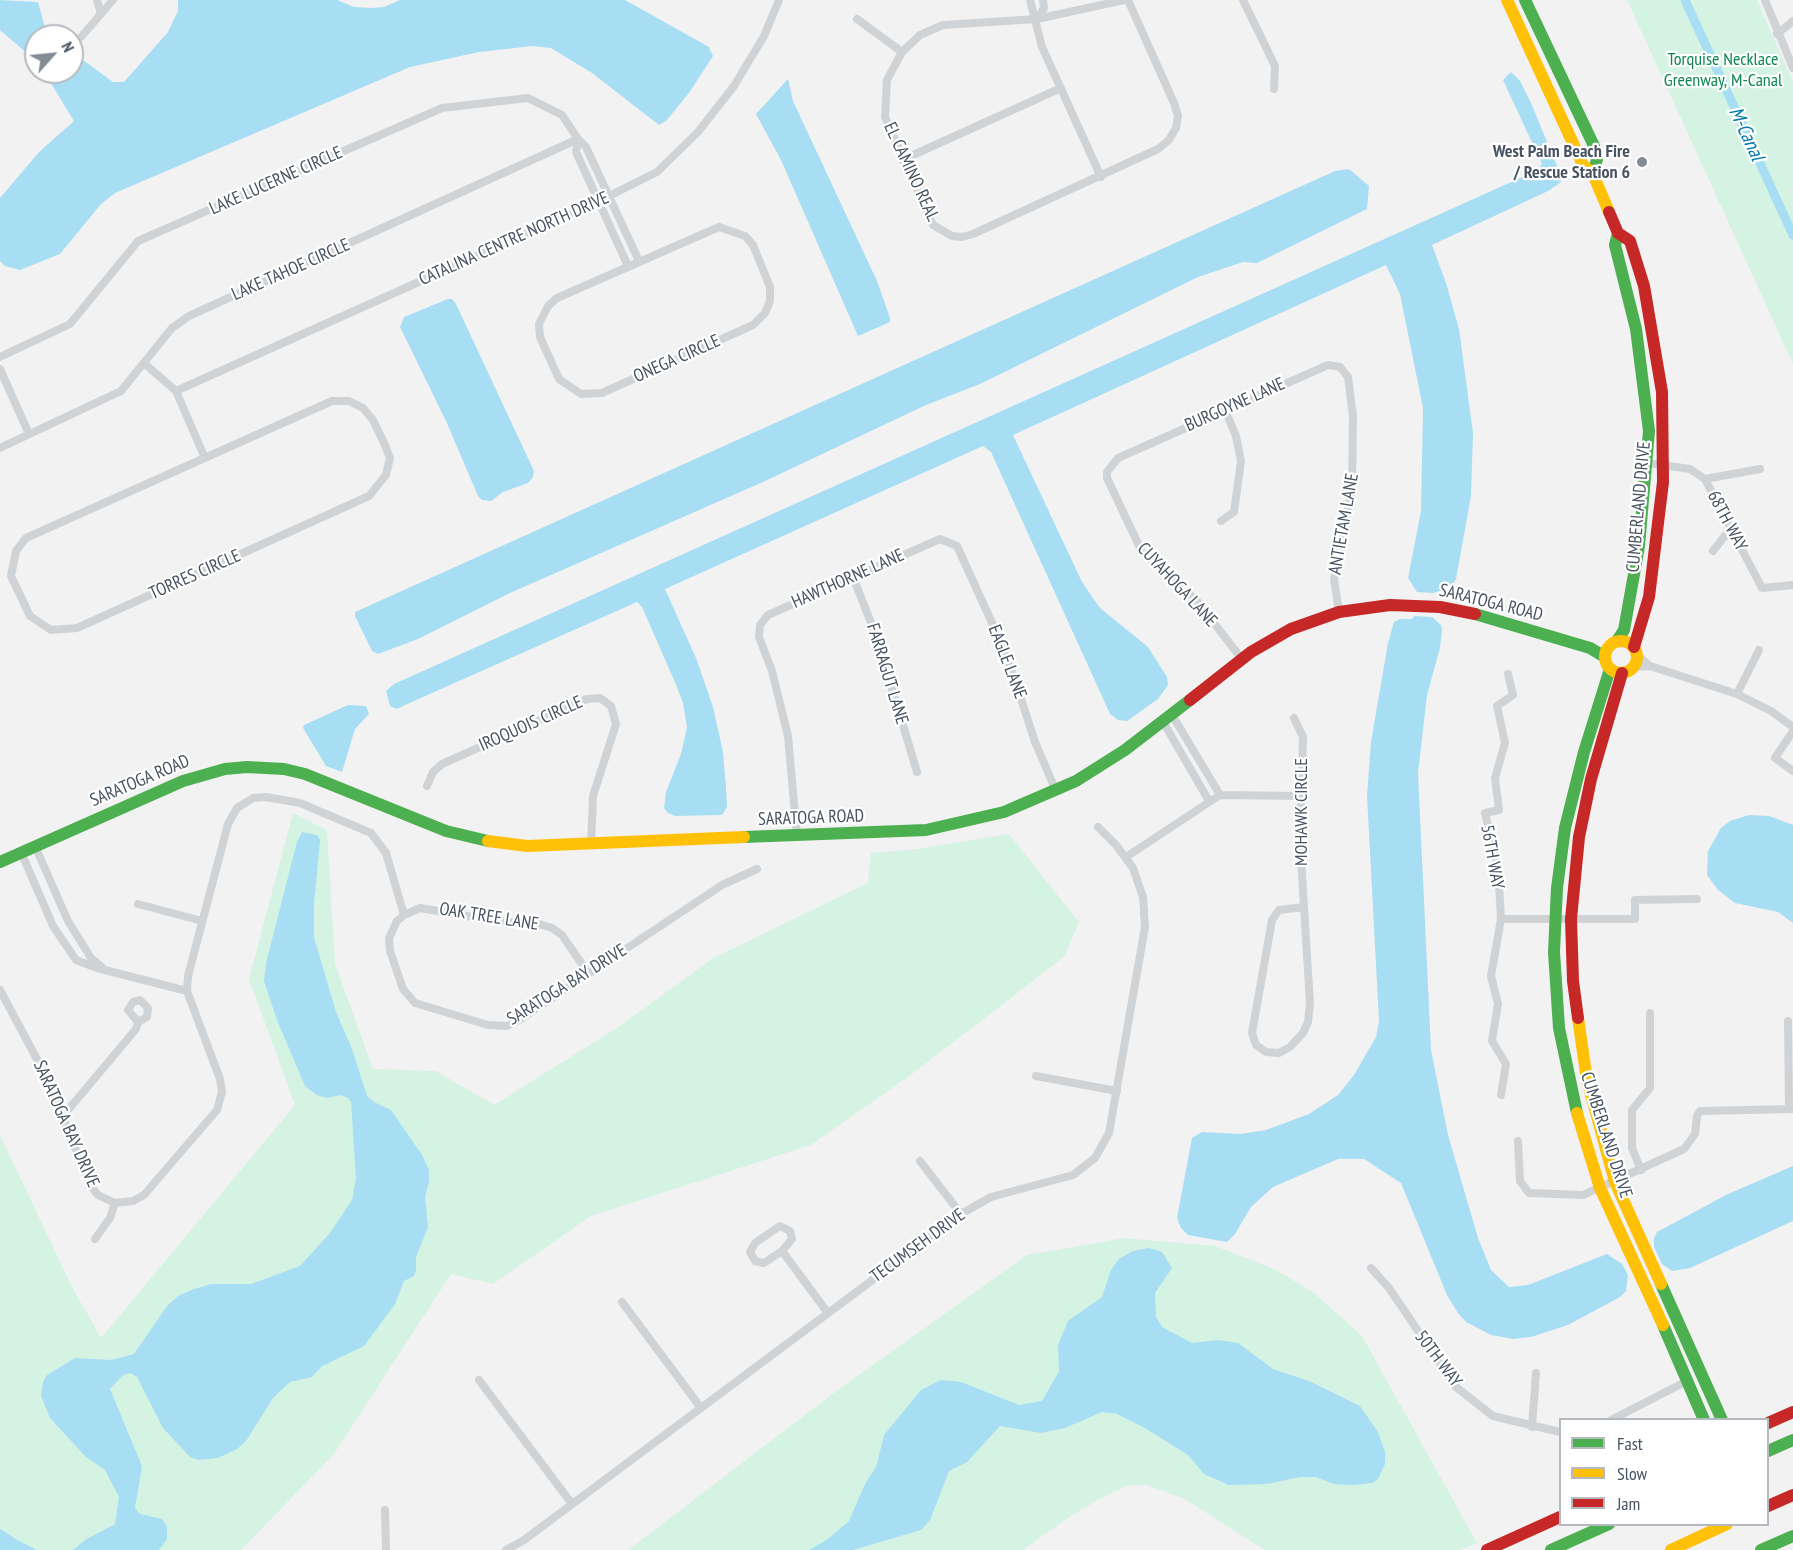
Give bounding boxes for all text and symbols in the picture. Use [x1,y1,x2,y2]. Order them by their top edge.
north arrow [24,24,84,84]
text: N [57,38,79,55]
park label: Torquise Necklace Greenway, M-Canal [1664,49,1782,92]
water label: M-Canal [1723,103,1769,165]
street label: EL CAMINO REAL [879,119,943,225]
place label: West Palm Beach Fire / Rescue Station 6 [1493,141,1630,184]
street label: LAKE LUCERNE CIRCLE [206,142,346,220]
marker: West Palm Beach Fire / Rescue Station 6 [1635,155,1649,169]
street label: CATALINA CENTRE NORTH DRIVE [416,187,612,291]
street label: LAKE TAHOE CIRCLE [229,234,353,306]
street label: ONEGA CIRCLE [630,330,724,388]
street label: BURGOYNE LANE [1182,373,1288,437]
street label: CUMBERLAND DRIVE [1623,441,1655,573]
street label: ANTIETAM LANE [1324,472,1364,576]
street label: 68TH WAY [1702,487,1752,555]
street label: CUYAHOGA LANE [1132,538,1222,632]
street label: TORRES CIRCLE [146,545,244,605]
street label: HAWTHORNE LANE [789,545,907,613]
street label: SARATOGA ROAD [1437,580,1545,626]
street label: FARRAGUT LANE [861,621,913,727]
street label: EAGLE LANE [983,622,1031,702]
street label: IROQUOIS CIRCLE [476,692,586,756]
street label: SARATOGA ROAD [87,750,193,812]
street label: MOHAWK CIRCLE [1291,758,1313,866]
street label: SARATOGA ROAD [758,805,864,831]
street label: 56TH WAY [1476,823,1508,891]
street label: OAK TREE LANE [438,898,540,936]
street label: SARATOGA BAY DRIVE [503,940,631,1030]
street label: SARATOGA BAY DRIVE [28,1057,104,1191]
street label: CUMBERLAND DRIVE [1575,1069,1637,1201]
street label: TECUMSEH DRIVE [866,1204,970,1288]
street label: 50TH WAY [1410,1327,1466,1391]
legend [1559,1418,1769,1526]
text: Fast [1617,1432,1643,1455]
text: Slow [1617,1462,1647,1485]
text: Jam [1617,1492,1640,1515]

